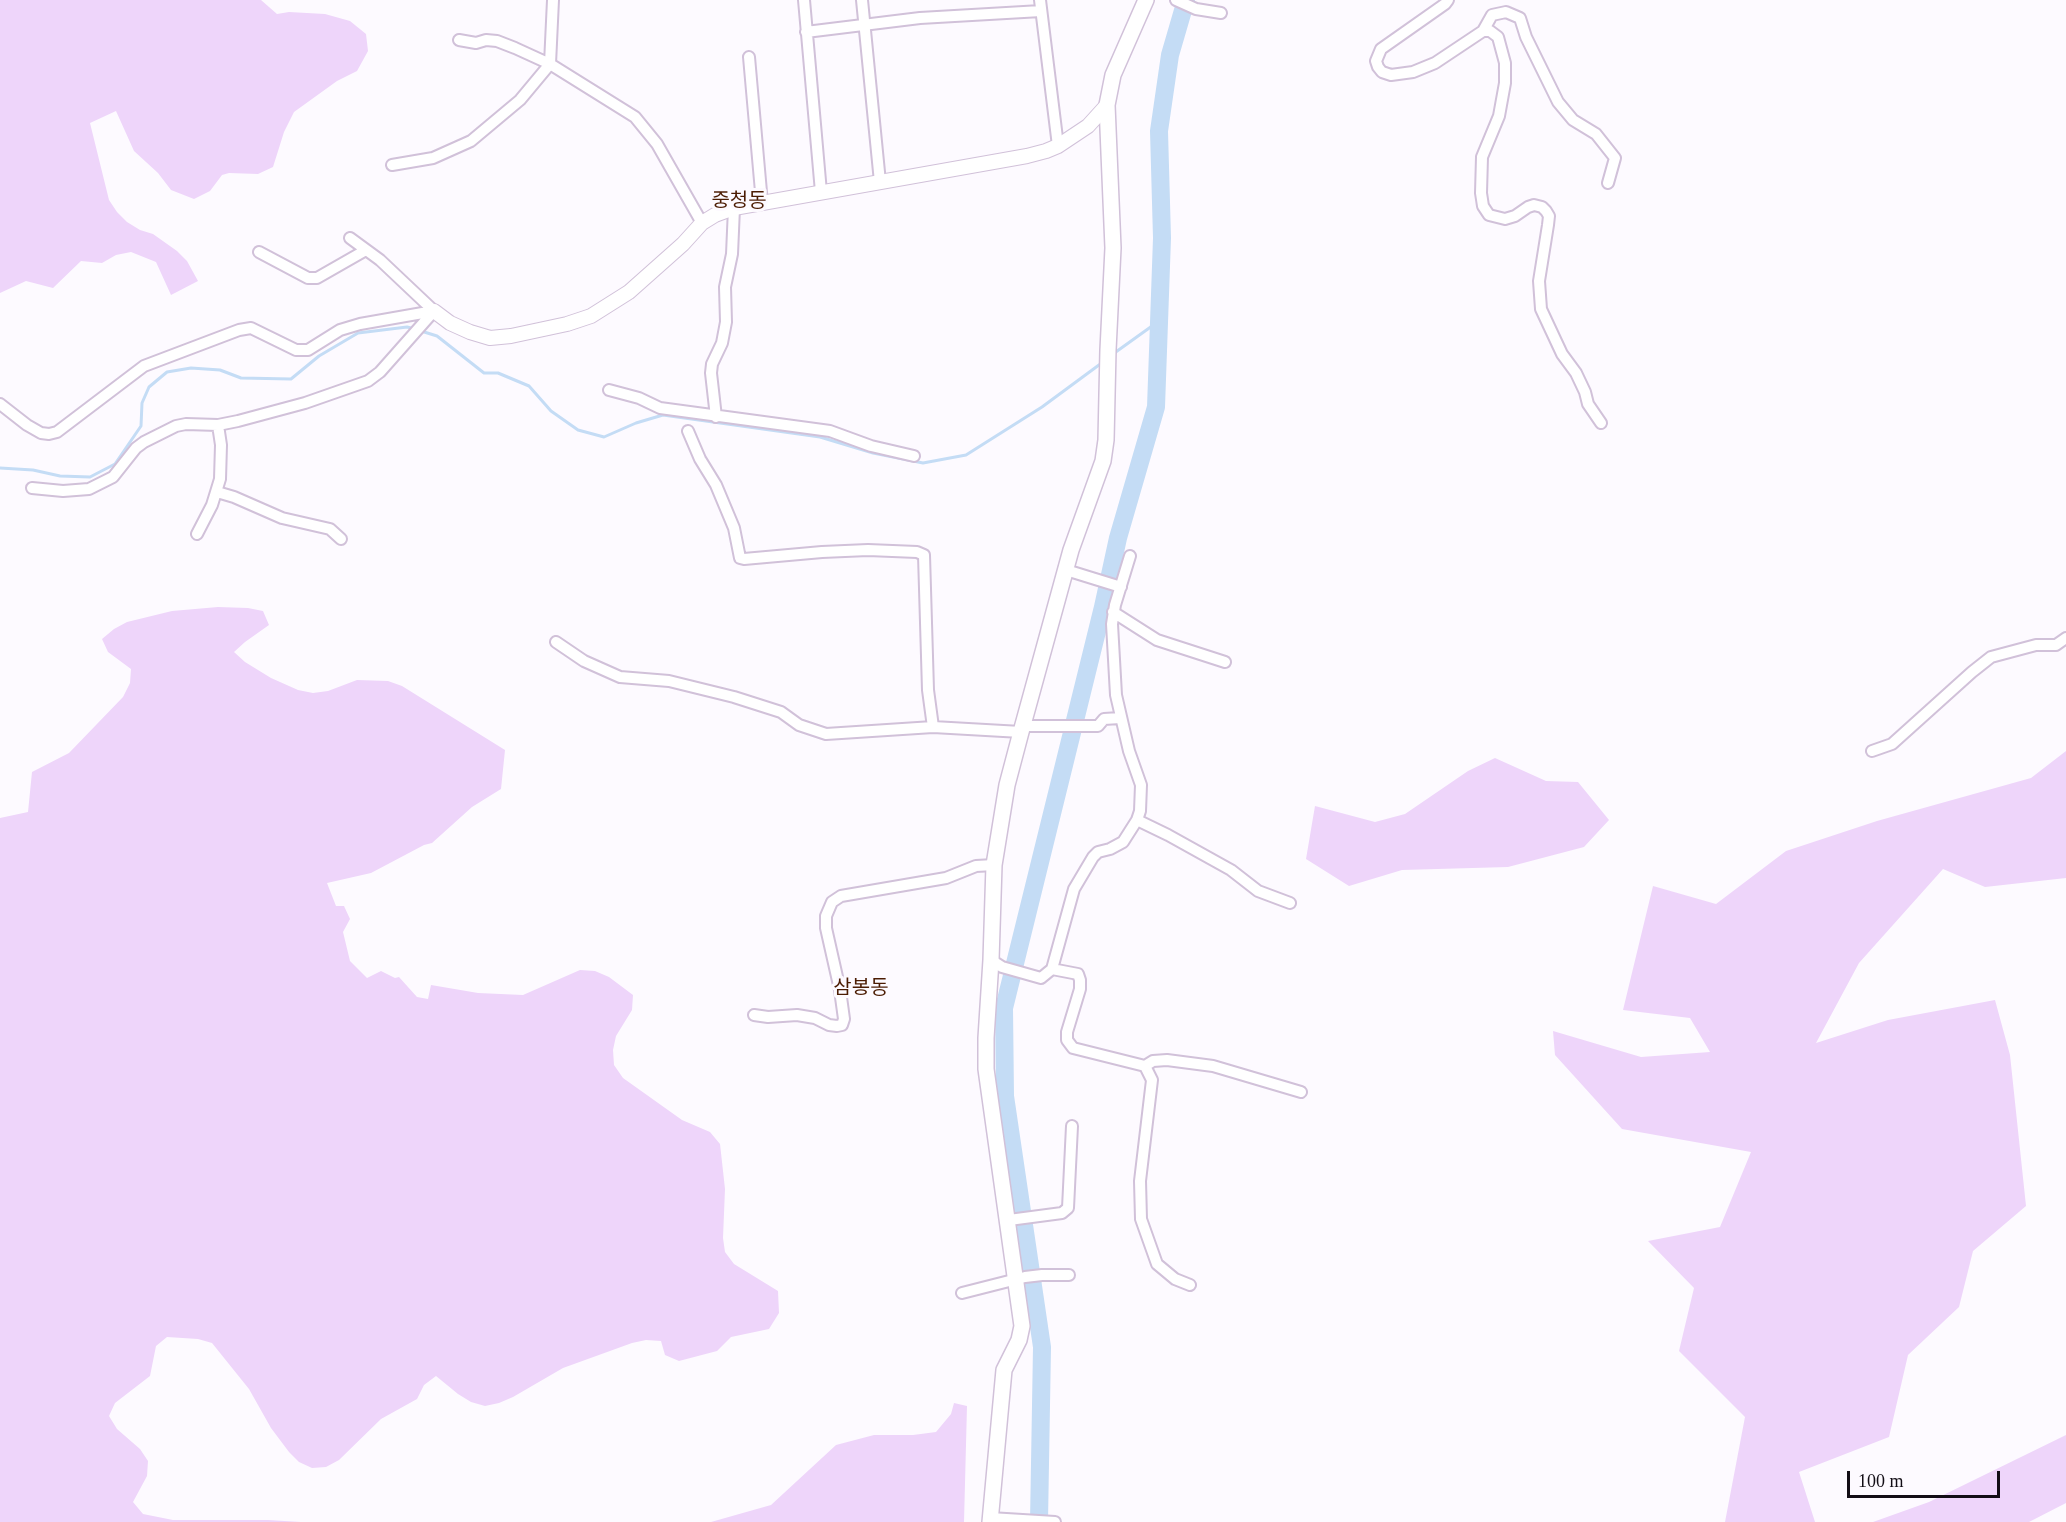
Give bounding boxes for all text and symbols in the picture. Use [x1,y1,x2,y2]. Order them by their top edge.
district label: 중청동 [711,187,767,211]
district label: 삼봉동 [833,974,889,998]
scale bar [1850,1459,2003,1497]
text: 100 m [1858,1471,1904,1491]

